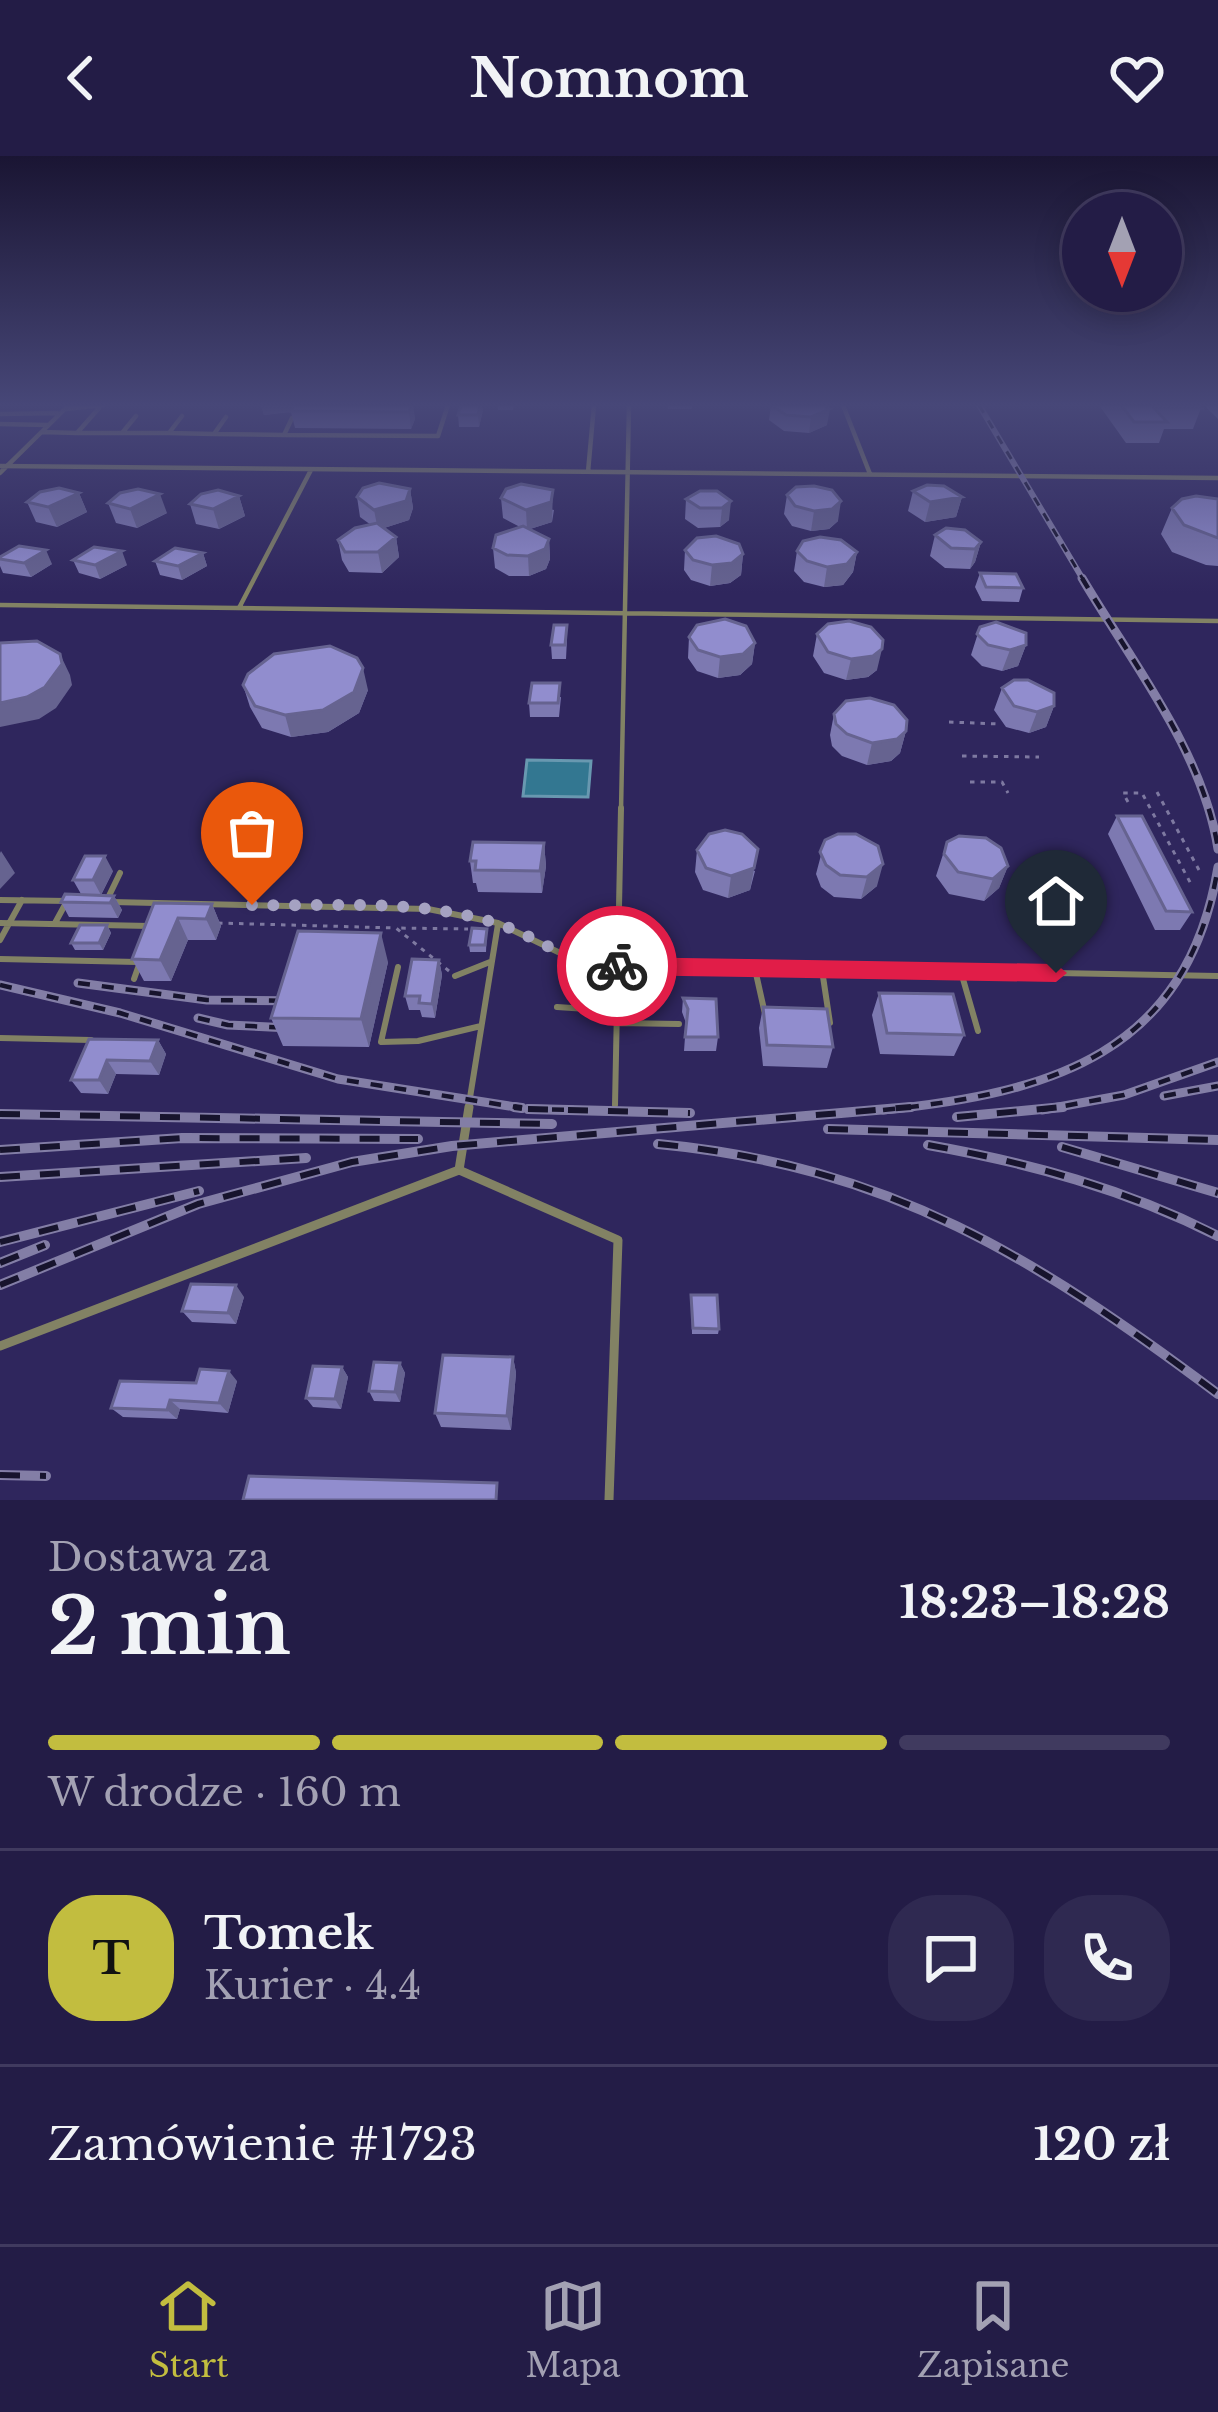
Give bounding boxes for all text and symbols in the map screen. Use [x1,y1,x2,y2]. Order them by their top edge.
icon: back [48,45,114,111]
text: Nomnom [469,45,749,112]
icon: heart [1104,45,1170,111]
north arrow [1062,192,1182,312]
map controls [1062,192,1182,312]
pin [201,782,303,905]
icon: bag [219,800,285,866]
pin [1005,850,1107,973]
icon: home [1023,868,1089,934]
courier [557,906,677,1026]
icon: bike [584,933,650,999]
text: Dostawa za [48,1533,270,1582]
text: 18:23–18:28 [899,1574,1170,1630]
text: 2 min [48,1578,291,1675]
text: W drodze · 160 m [48,1768,401,1817]
button: chat [888,1895,1014,2021]
button: phone [1044,1895,1170,2021]
text: Tomek [204,1905,373,1961]
text: T [92,1930,130,1986]
text: Kurier · 4.4 [204,1961,421,2010]
text: Zamówienie #1723 [48,2116,477,2172]
text: 120 zł [1034,2116,1170,2172]
tab: Start [148,2273,229,2386]
tab: Mapa [525,2273,620,2386]
tab: Zapisane [917,2273,1070,2386]

